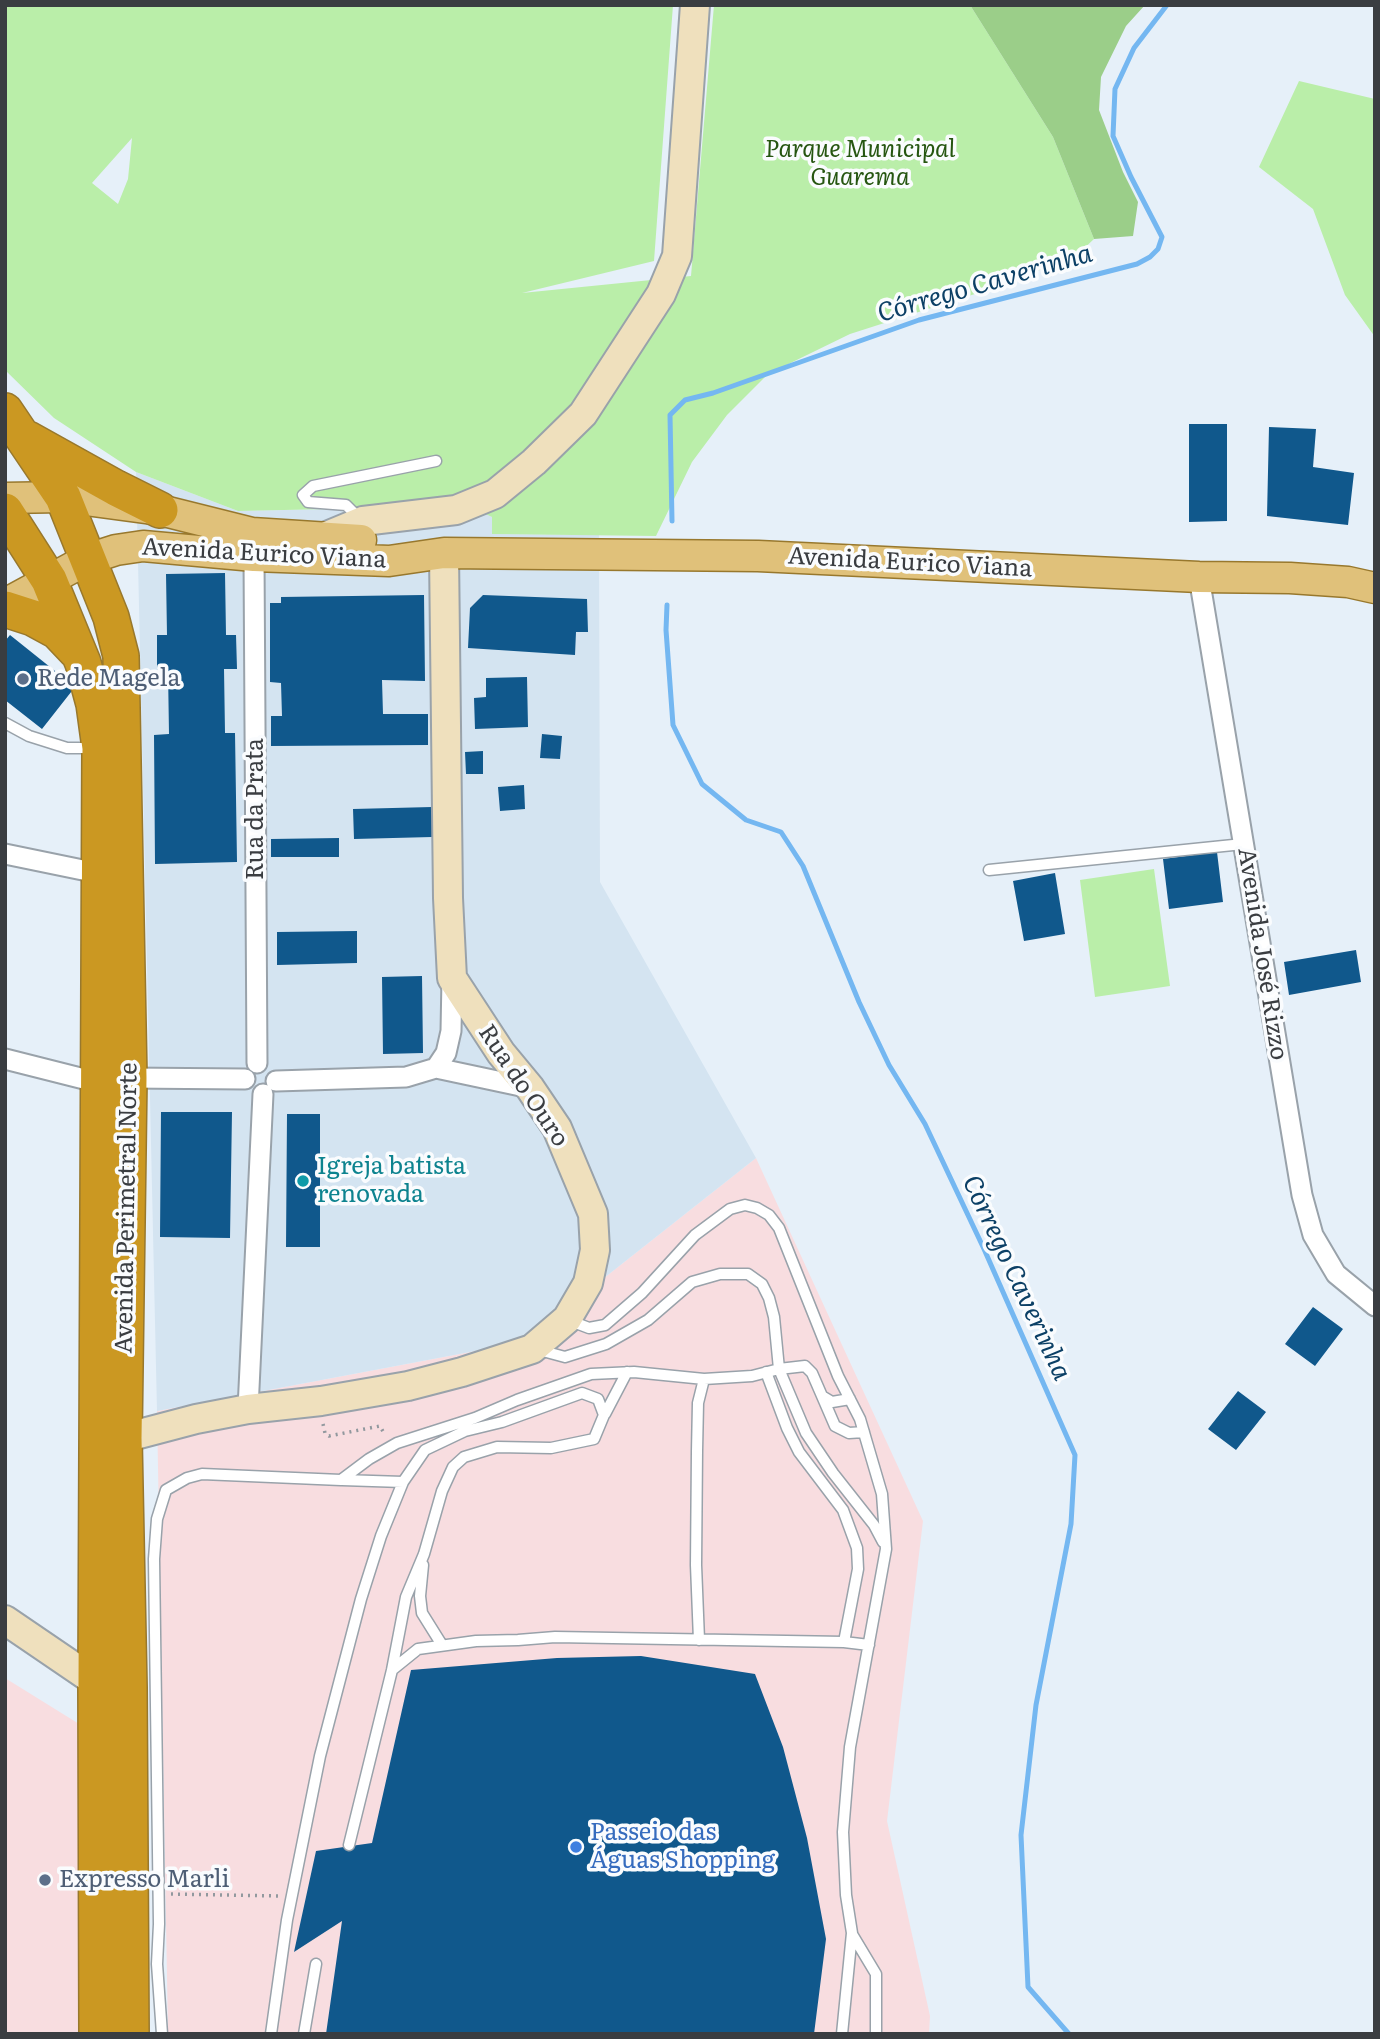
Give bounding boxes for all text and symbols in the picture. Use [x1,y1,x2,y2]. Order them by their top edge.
park label: Parque Municipal Guarema [765,136,955,192]
water label: Córrego Caverinha [874,238,1096,330]
street label: Avenida Eurico Viana [141,533,387,575]
street label: Avenida Eurico Viana [787,542,1033,584]
place label: Rede Magela [37,665,180,693]
marker: Rede Magela [15,671,31,687]
street label: Rua da Prata [242,738,270,880]
street label: Avenida José Rizzo [1231,846,1293,1062]
street label: Rua do Ouro [472,1019,574,1153]
street label: Avenida Perimetral Norte [110,1062,144,1354]
place label: Igreja batista renovada [317,1153,466,1209]
water label: Córrego Caverinha [955,1171,1077,1385]
marker: Igreja batista renovada [295,1173,311,1189]
place label: Passeio das Águas Shopping [590,1819,775,1875]
marker: Passeio das Águas Shopping [568,1839,584,1855]
place label: Expresso Marli [59,1866,229,1894]
marker: Expresso Marli [37,1872,53,1888]

